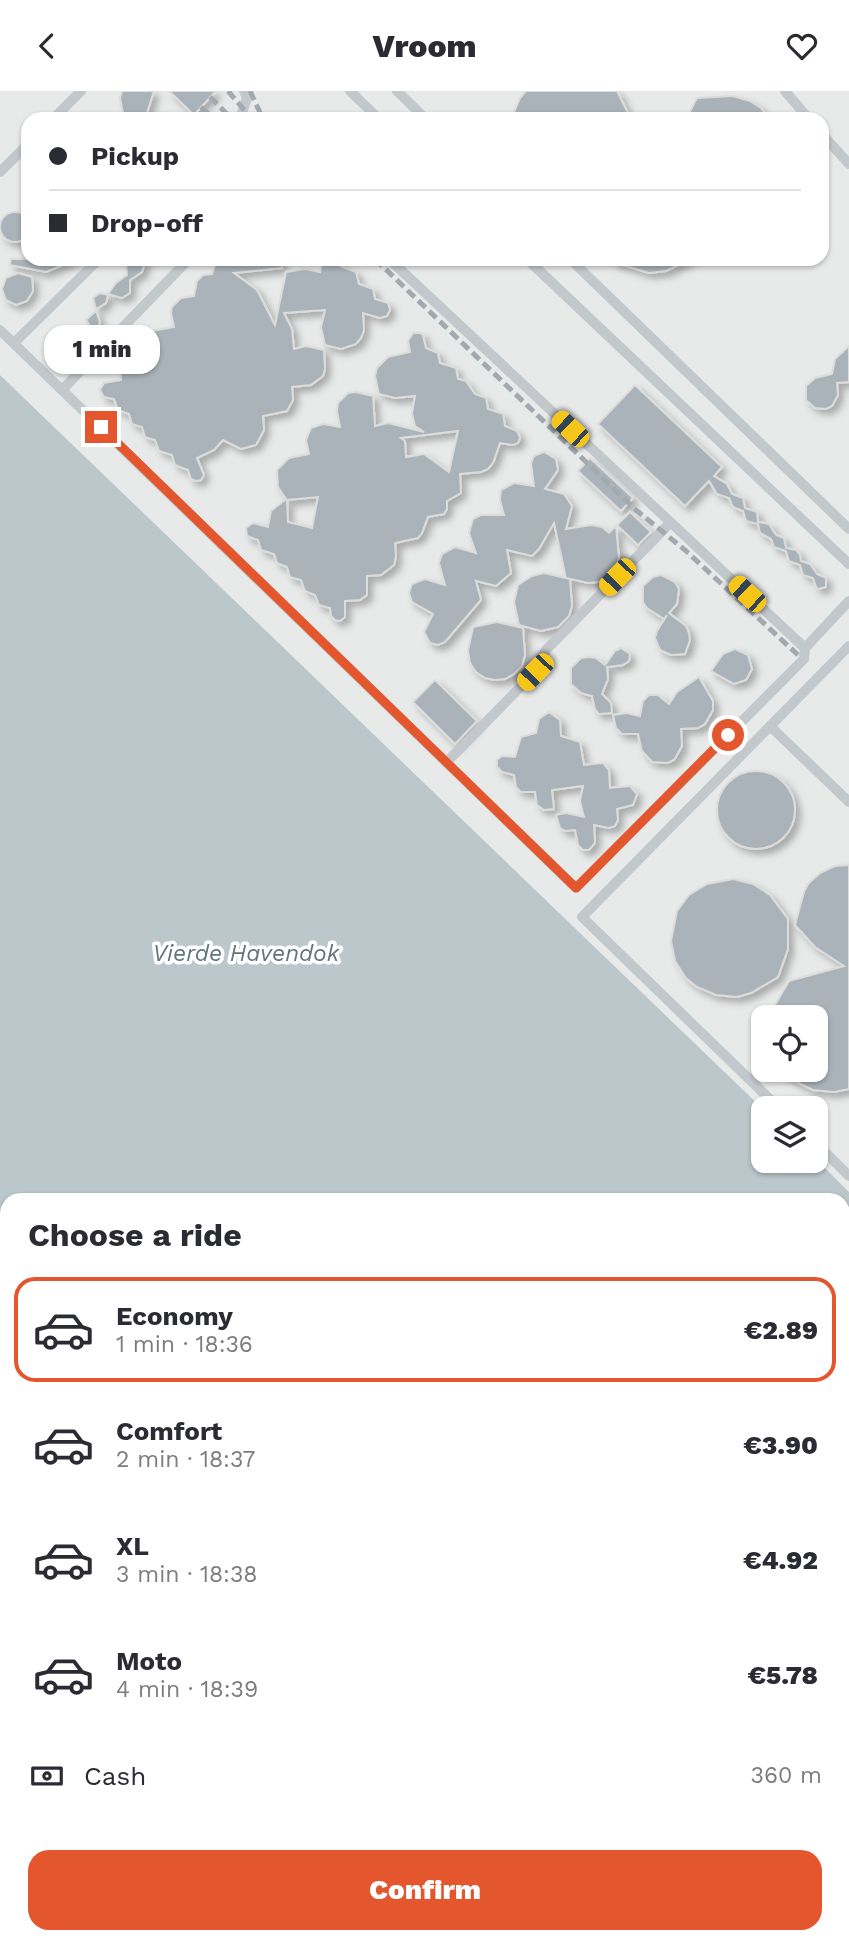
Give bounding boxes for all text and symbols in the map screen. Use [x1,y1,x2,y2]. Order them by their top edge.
icon: back [28,27,66,65]
text: Vroom [372,27,477,65]
icon: heart [783,27,821,65]
text: Pickup [91,141,179,171]
text: Drop-off [91,208,203,238]
callout: 1 min [43,325,159,375]
text: 1 min [72,336,132,363]
car [548,407,593,451]
route end [85,411,117,443]
car [595,555,640,599]
car [725,572,770,616]
car [513,650,558,694]
route start [712,719,744,751]
water label: Vierde Havendok [153,940,341,967]
map controls [751,1005,828,1173]
button: locate [751,1005,828,1082]
button: layers [751,1096,828,1173]
text: Choose a ride [28,1216,242,1254]
icon: car [32,1298,95,1361]
text: Economy [116,1301,233,1331]
text: €2.89 [744,1315,818,1345]
text: 1 min · 18:36 [116,1331,253,1358]
icon: car [32,1413,95,1476]
text: Comfort [116,1416,222,1446]
text: €3.90 [744,1430,818,1460]
text: 2 min · 18:37 [116,1446,255,1473]
icon: car [32,1528,95,1591]
text: XL [116,1531,149,1561]
text: €4.92 [743,1545,818,1575]
text: 3 min · 18:38 [116,1561,257,1588]
icon: car [32,1643,95,1706]
text: Moto [116,1646,182,1676]
text: €5.78 [748,1660,818,1690]
text: 4 min · 18:39 [116,1676,258,1703]
icon: cash [28,1757,66,1795]
text: Cash [84,1761,146,1791]
text: 360 m [751,1762,822,1789]
button: Confirm [28,1850,822,1930]

